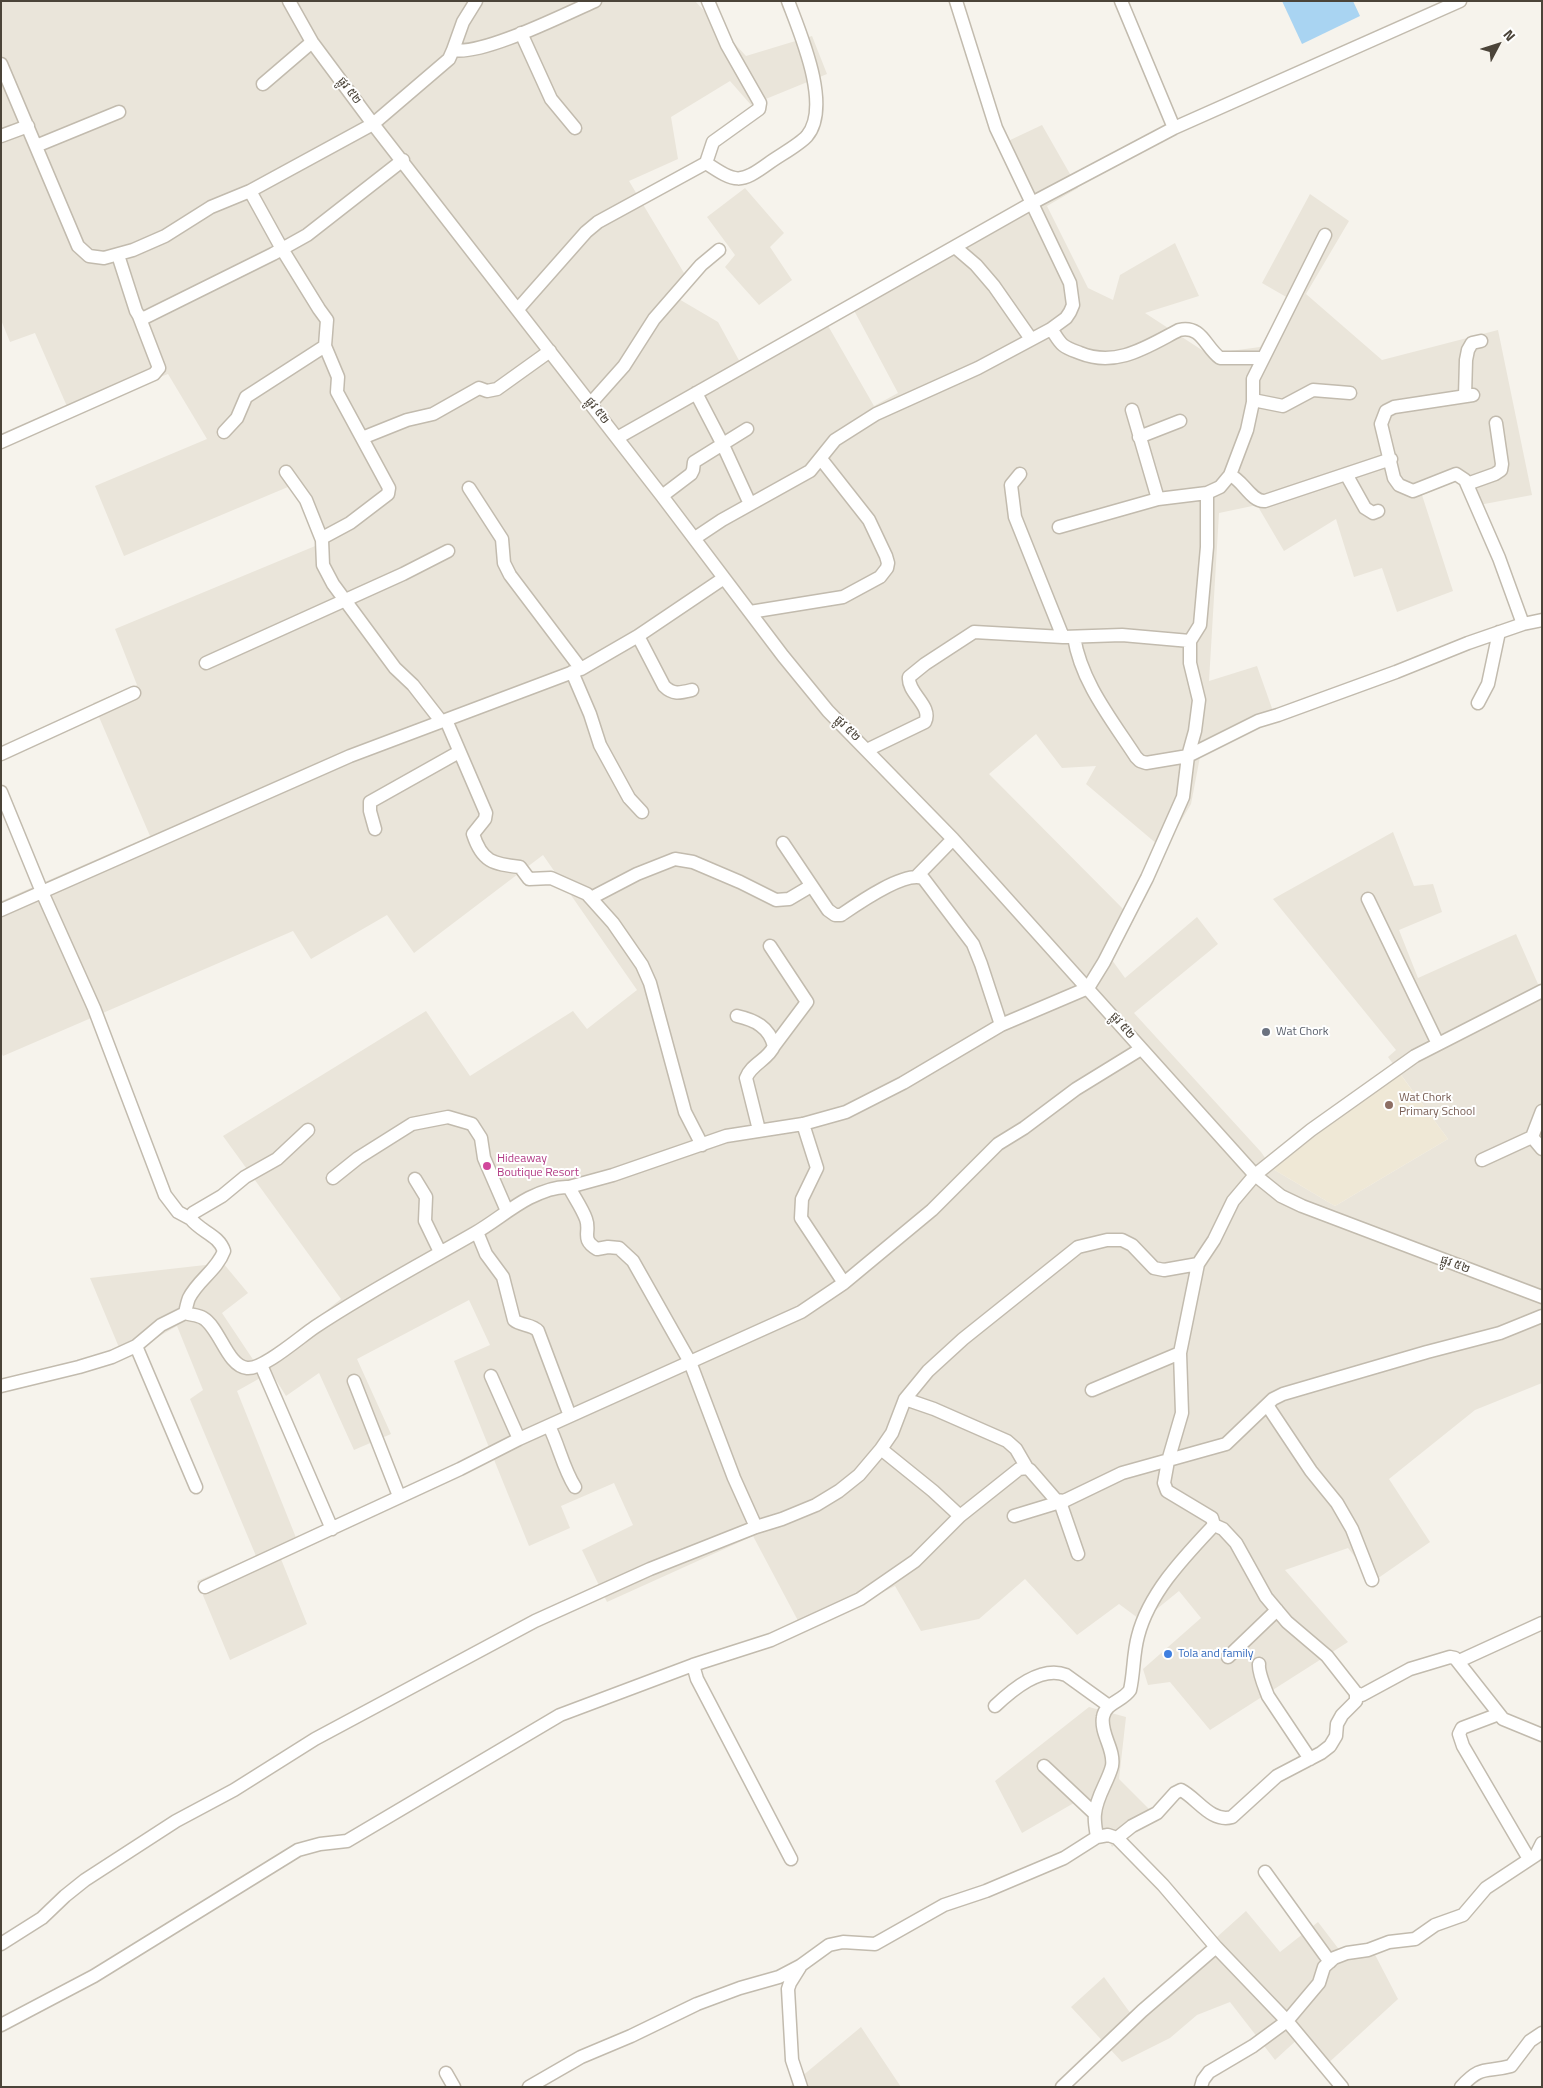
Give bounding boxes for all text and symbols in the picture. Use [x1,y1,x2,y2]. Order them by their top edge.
north arrow [1473,20,1523,70]
text: N [1499,25,1521,45]
street label: ផ្លូវ ៥២ [334,74,364,108]
street label: ផ្លូវ ៥២ [582,394,612,428]
street label: ផ្លូវ ៥២ [831,713,863,745]
street label: ផ្លូវ ៥២ [1106,1010,1138,1042]
place label: Wat Chork [1276,1025,1329,1039]
marker: Wat Chork [1260,1026,1272,1038]
place label: Wat Chork Primary School [1399,1091,1475,1119]
marker: Wat Chork Primary School [1383,1099,1395,1111]
place label: Hideaway Boutique Resort [497,1152,579,1180]
marker: Hideaway Boutique Resort [481,1160,493,1172]
street label: ផ្លូវ ៥២ [1438,1253,1472,1277]
place label: Tola and family [1178,1647,1254,1661]
marker: Tola and family [1162,1648,1174,1660]

